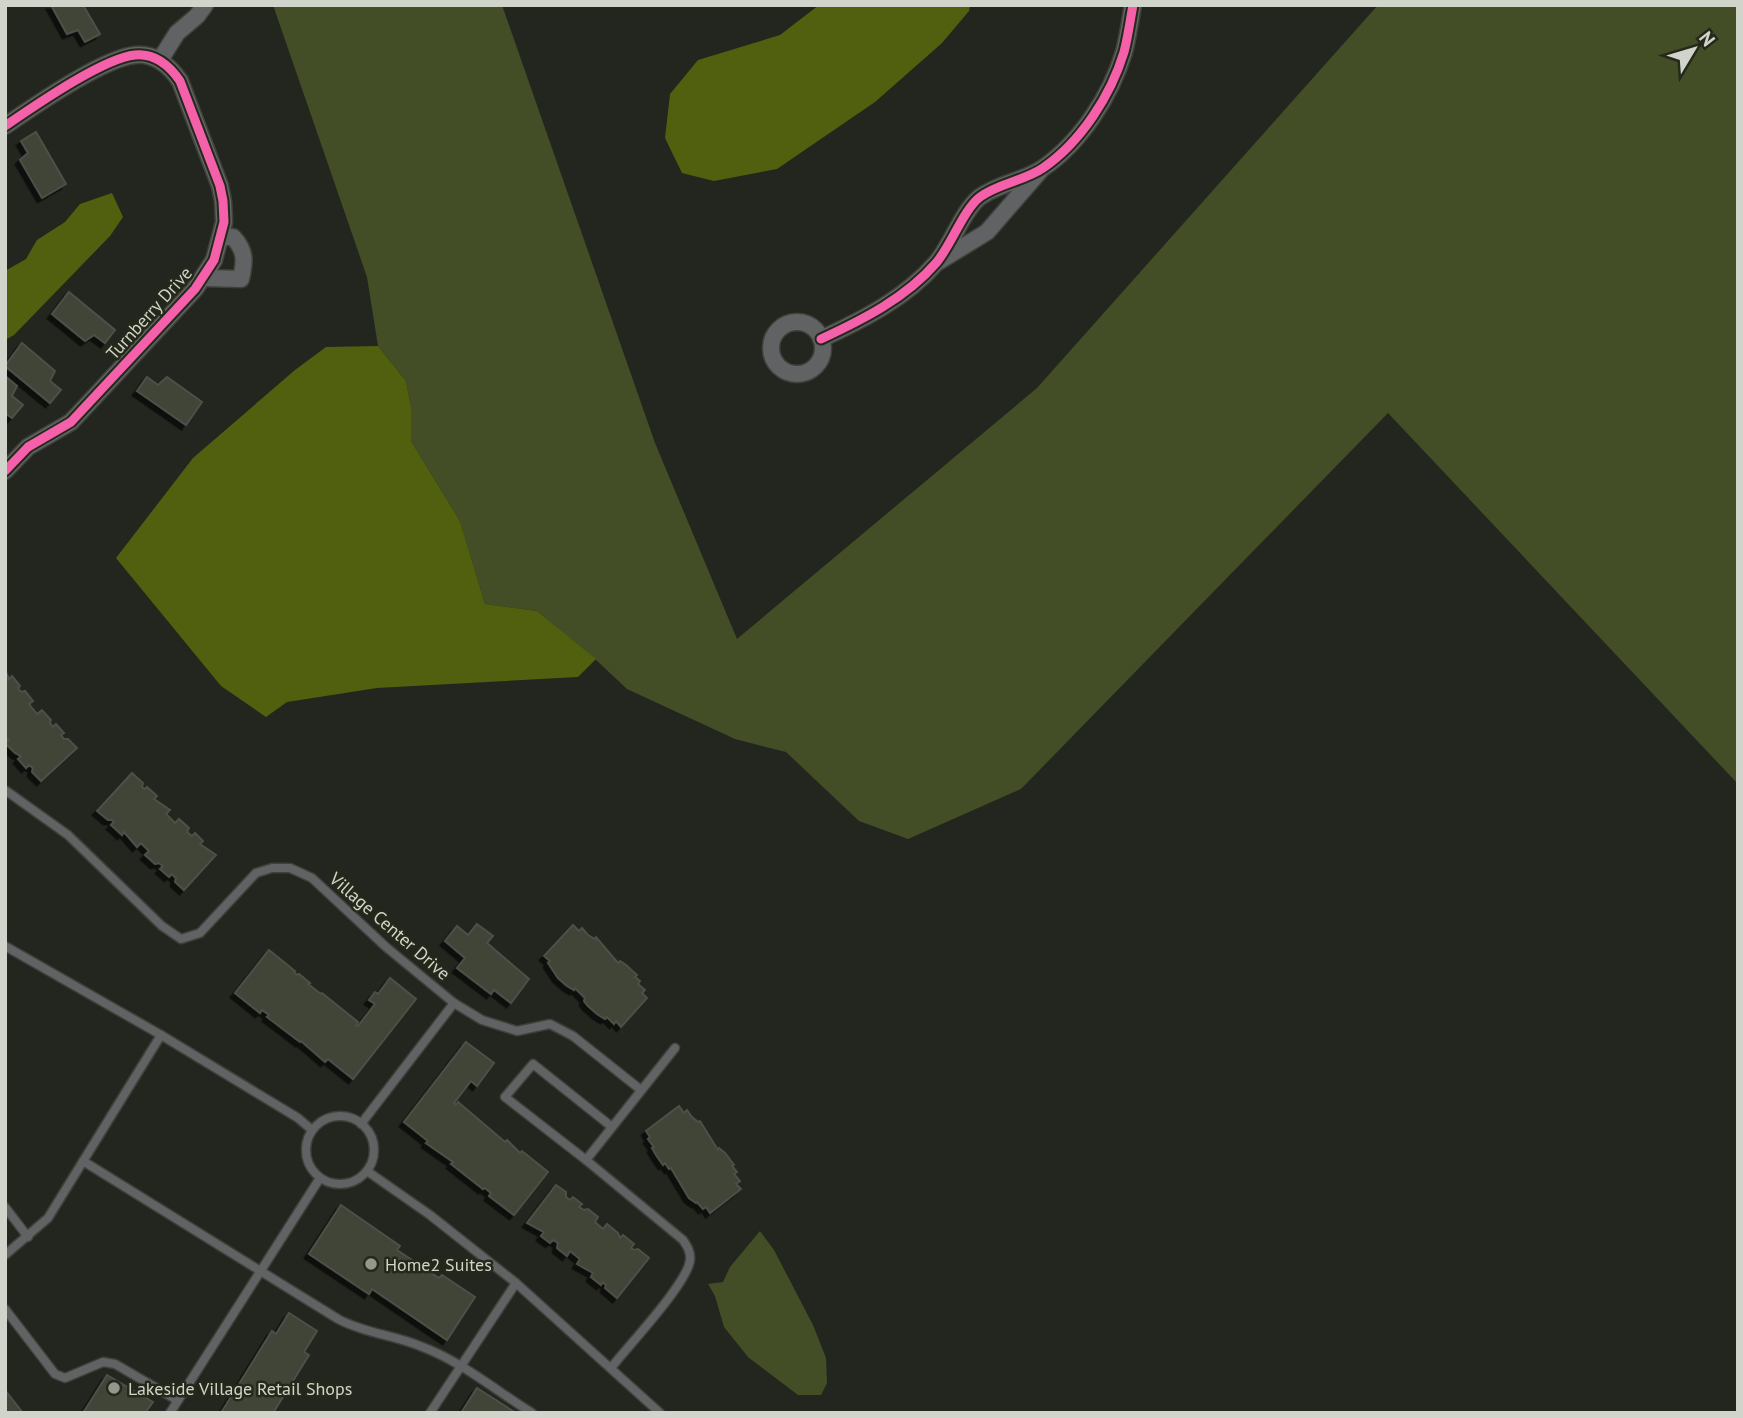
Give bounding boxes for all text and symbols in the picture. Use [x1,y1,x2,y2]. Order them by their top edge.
north arrow [1659,14,1729,84]
text: N [1694,26,1721,51]
street label: Turnberry Drive [101,262,197,364]
street label: Village Center Drive [324,866,455,985]
place label: Home2 Suites [385,1253,492,1276]
marker: Home2 Suites [363,1256,379,1272]
place label: Lakeside Village Retail Shops [128,1377,352,1400]
marker: Lakeside Village Retail Shops [106,1380,122,1396]

